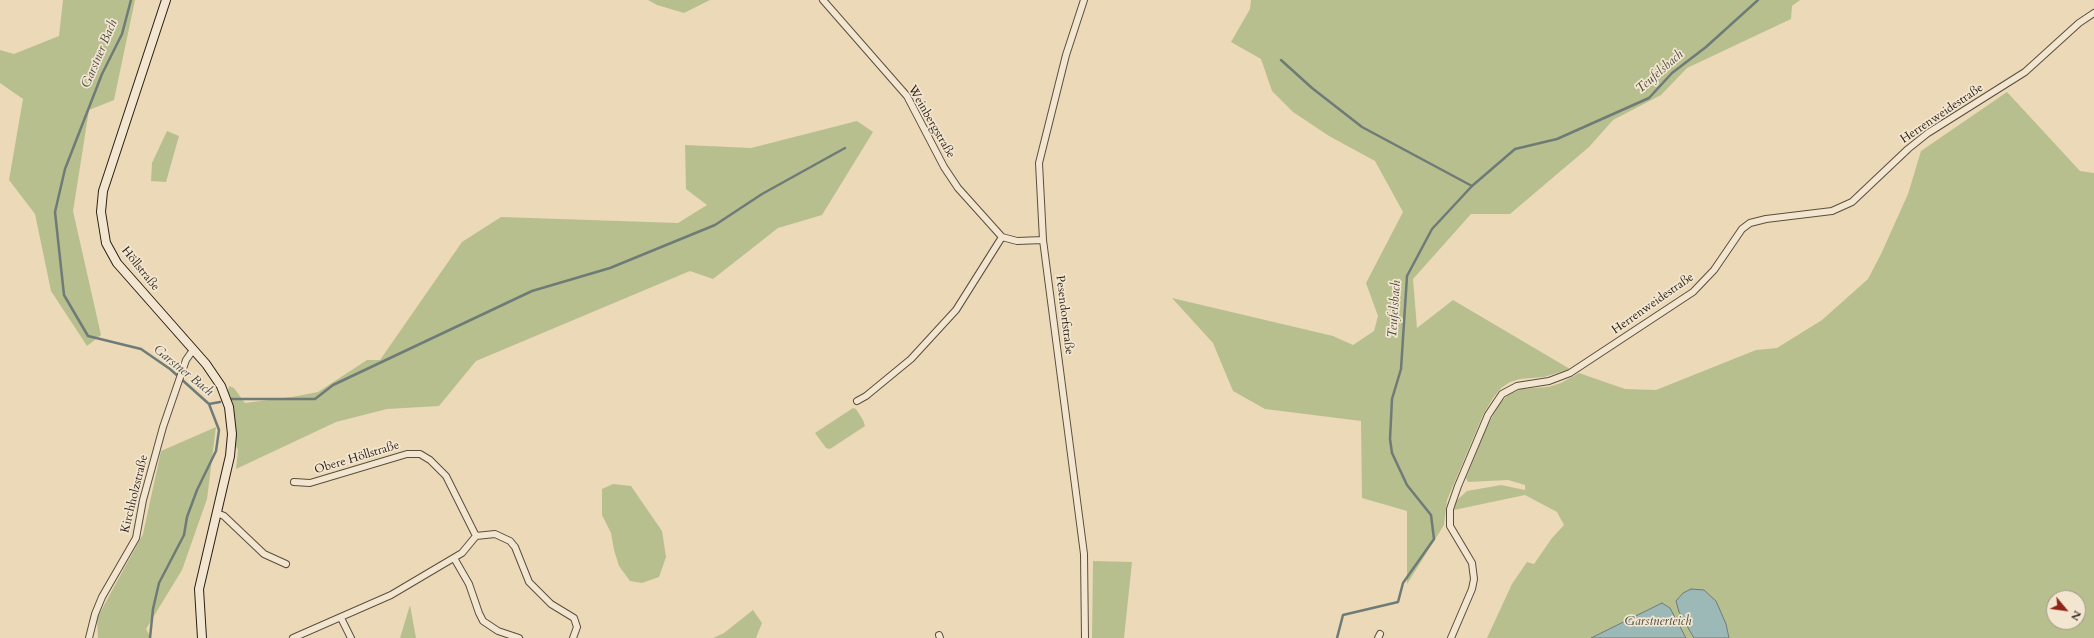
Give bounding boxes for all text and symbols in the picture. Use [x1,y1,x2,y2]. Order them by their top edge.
water label: Garstner Bach [79,18,121,90]
water label: Teufelsbach [1633,47,1687,97]
street label: Herrenweidestraße [1898,81,1986,147]
street label: Weinbergstraße [904,83,958,161]
street label: Höllstraße [118,244,162,294]
street label: Herrenweidestraße [1609,270,1697,338]
street label: Pesendorfstraße [1052,275,1076,355]
water label: Teufelsbach [1385,280,1405,338]
water label: Garstner Bach [150,342,216,400]
street label: Obere Höllstraße [313,438,401,478]
street label: Kirchholzstraße [118,453,152,535]
north arrow [2046,590,2086,630]
text: N [2067,608,2085,623]
water label: Garstnerteich [1625,614,1691,630]

